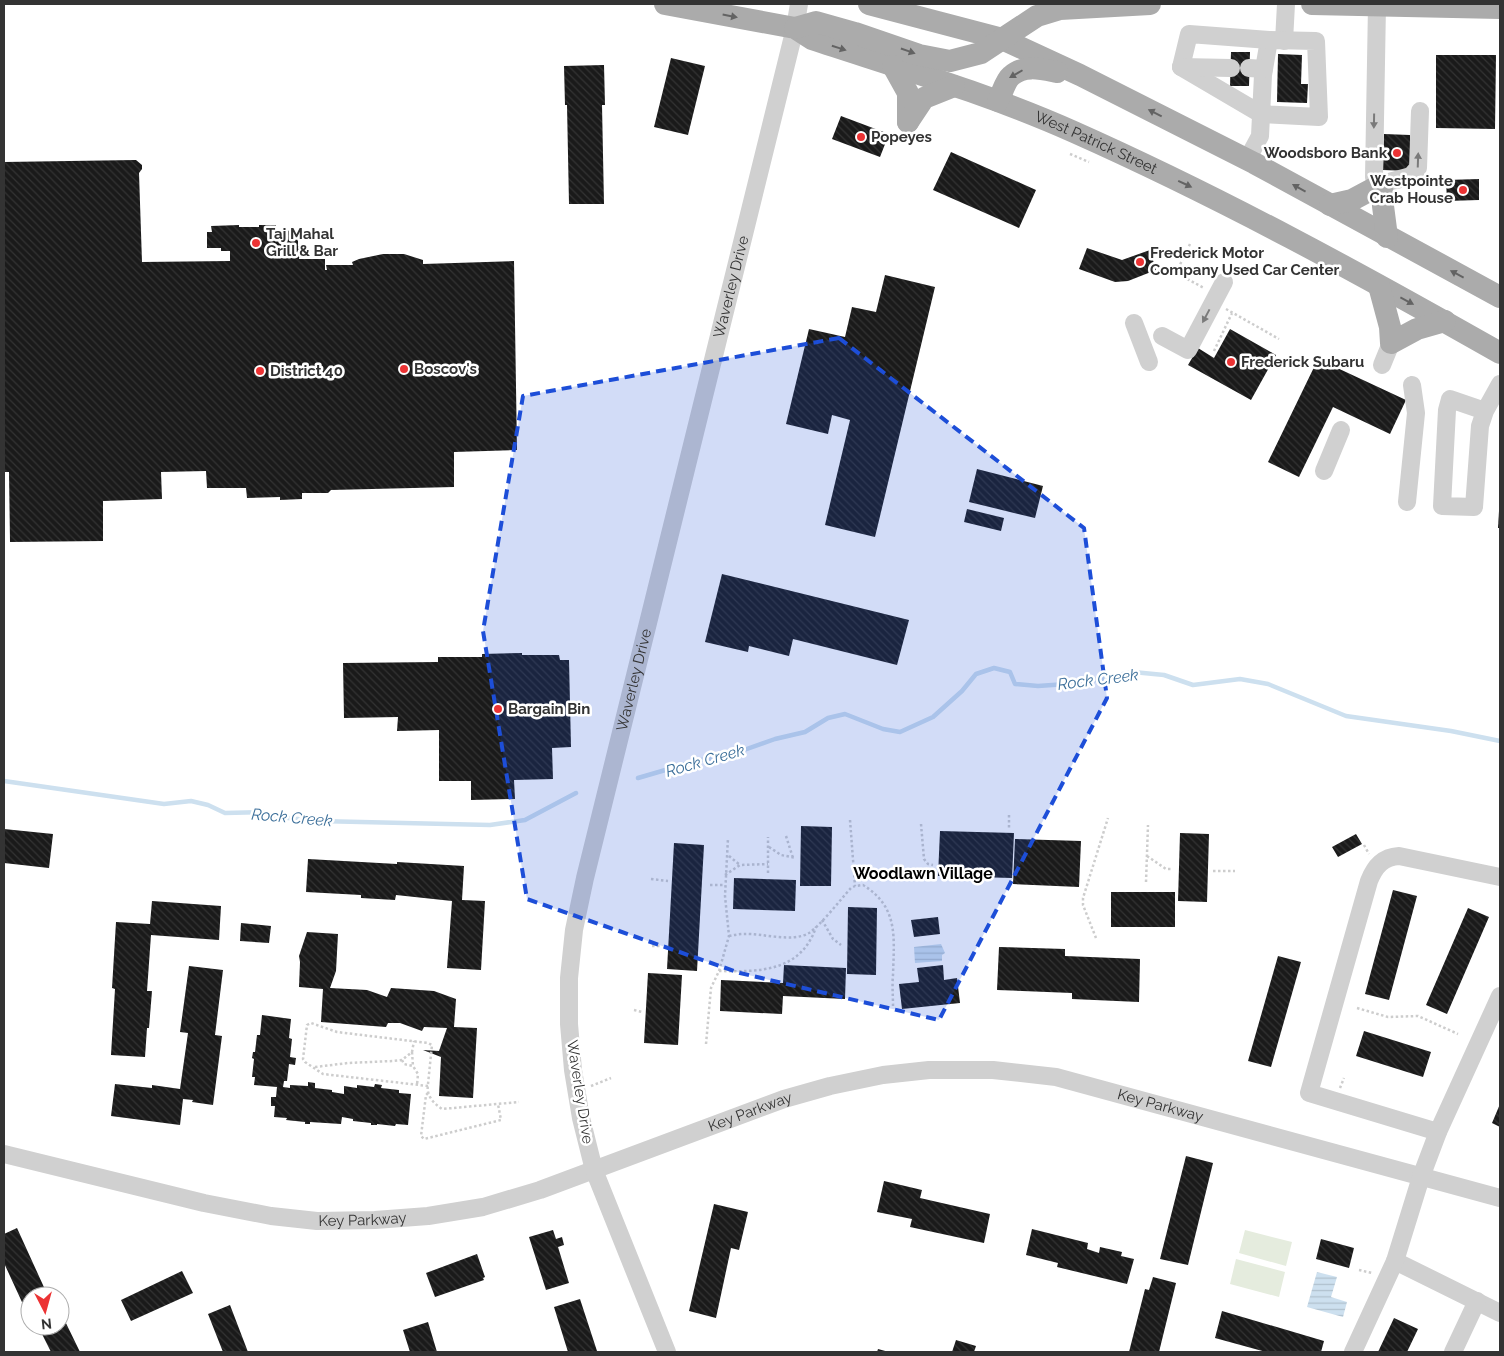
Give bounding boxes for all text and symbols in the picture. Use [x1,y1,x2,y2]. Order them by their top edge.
one-way arrow [722,12,737,20]
one-way arrow [832,45,847,52]
one-way arrow [901,48,916,55]
one-way arrow [1009,70,1024,78]
street label: West Patrick Street [1032,107,1160,178]
one-way arrow [1148,109,1162,117]
one-way arrow [1370,113,1378,129]
place label: Popeyes [871,128,932,146]
marker: Popeyes [855,131,867,143]
place label: Woodsboro Bank [1264,144,1388,162]
marker: Woodsboro Bank [1391,147,1403,159]
one-way arrow [1414,151,1422,167]
place label: Westpointe Crab House [1369,172,1453,207]
one-way arrow [1178,181,1192,189]
one-way arrow [1292,184,1306,192]
marker: Westpointe Crab House [1457,184,1469,196]
place label: Taj Mahal Grill & Bar [266,225,338,260]
street label: Waverley Drive [710,234,752,340]
marker: Taj Mahal Grill & Bar [250,237,262,249]
place label: Frederick Motor Company Used Car Center [1150,244,1339,279]
marker: Frederick Motor Company Used Car Center [1134,256,1146,268]
one-way arrow [1450,270,1464,278]
one-way arrow [1399,297,1414,305]
one-way arrow [1202,309,1210,323]
place label: Frederick Subaru [1241,353,1364,371]
marker: Frederick Subaru [1225,356,1237,368]
place label: Boscov's [414,360,477,378]
place label: District 40 [270,362,343,380]
marker: Boscov's [398,363,410,375]
marker: District 40 [254,365,266,377]
street label: Waverley Drive [613,627,655,733]
water label: Rock Creek [1056,665,1140,694]
place label: Bargain Bin [508,700,590,718]
marker: Bargain Bin [492,703,504,715]
water label: Rock Creek [663,740,747,781]
water label: Rock Creek [251,804,334,831]
district label: Woodlawn Village [853,864,993,883]
street label: Waverley Drive [563,1039,597,1145]
street label: Key Parkway [1116,1085,1205,1126]
street label: Key Parkway [706,1088,794,1135]
street label: Key Parkway [318,1209,407,1230]
north arrow [20,1286,70,1336]
text: N [40,1315,53,1332]

